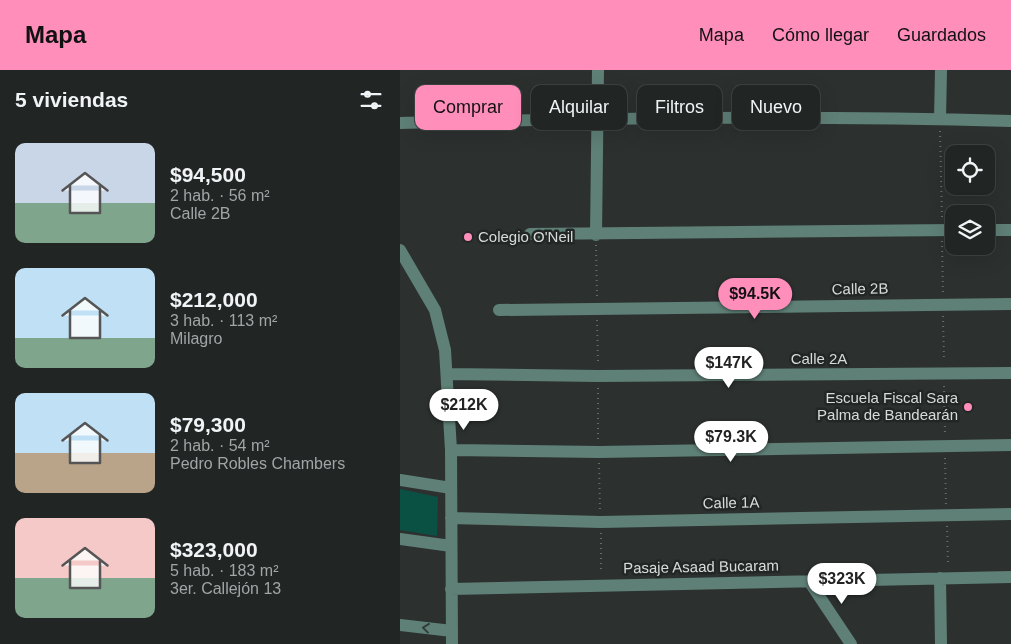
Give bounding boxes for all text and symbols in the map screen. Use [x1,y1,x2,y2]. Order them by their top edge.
text: Mapa [25,21,86,48]
text: Mapa [699,25,744,45]
text: Cómo llegar [772,25,869,45]
text: Guardados [897,25,986,45]
chip: Comprar [415,85,521,130]
chip: Alquilar [531,85,627,130]
chip: Filtros [637,85,722,130]
chip: Nuevo [732,85,820,130]
icon: filters [357,86,385,114]
text: 5 viviendas [15,88,128,111]
map controls [945,145,995,255]
button: locate [945,145,995,195]
icon: home [55,163,115,223]
text: $94,500 [170,163,246,186]
text: 2 hab. · 56 m² [170,187,270,204]
text: Calle 2B [170,205,230,222]
button: layers [945,205,995,255]
place label: Colegio O'Neil [478,228,573,245]
marker: Colegio O'Neil [462,231,474,243]
pin: $94.5K [714,278,796,320]
street label: Calle 2B [831,280,888,297]
text: $94.5K [729,285,781,302]
icon: home [55,288,115,348]
text: $212,000 [170,288,258,311]
text: 3 hab. · 113 m² [170,312,277,329]
text: Milagro [170,330,222,347]
pin: $147K [694,346,764,389]
street label: Calle 2A [791,350,847,367]
text: $147K [705,354,753,371]
pin: $212K [429,388,499,431]
place label: Escuela Fiscal Sara Palma de Bandearán [817,389,959,423]
text: $212K [440,396,488,413]
marker: Escuela Fiscal Sara Palma de Bandearán [962,401,974,413]
icon: home [55,413,115,473]
text: $79,300 [170,413,246,436]
pin: $79.3K [690,420,772,463]
text: $79.3K [705,428,757,445]
text: 2 hab. · 54 m² [170,437,270,454]
text: Pedro Robles Chambers [170,455,345,472]
street label: Calle 1A [702,494,759,511]
icon: home [55,538,115,598]
text: $323,000 [170,538,258,561]
street label: Pasaje Asaad Bucaram [623,557,779,576]
text: 5 hab. · 183 m² [170,562,279,579]
pin: $323K [807,562,877,605]
text: $323K [818,570,866,587]
text: 3er. Callejón 13 [170,580,281,597]
one-way arrow [422,623,430,634]

